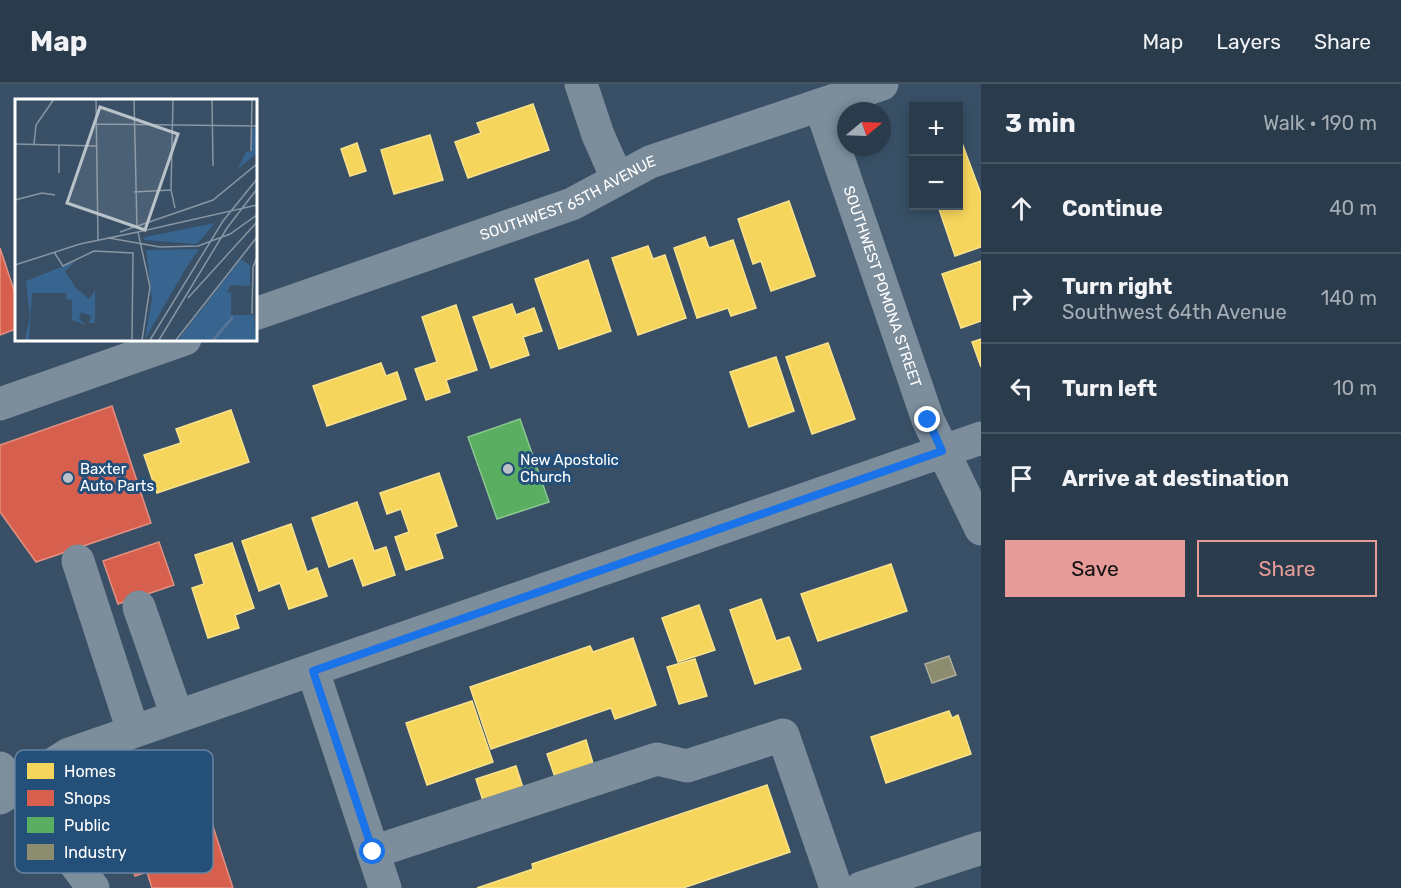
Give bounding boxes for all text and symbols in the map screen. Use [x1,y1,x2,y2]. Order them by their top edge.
text: Map [30,25,87,58]
text: Map [1142,29,1183,54]
text: Layers [1216,29,1281,54]
text: Share [1314,29,1371,54]
inset map [15,99,256,340]
north arrow [837,102,891,156]
map controls [909,102,963,210]
button: + [909,102,963,156]
text: 3 min [1005,108,1076,139]
text: Walk · 190 m [1263,111,1377,135]
street label: SOUTHWEST 65TH AVENUE [478,152,658,244]
button: − [909,156,963,210]
street label: SOUTHWEST POMONA STREET [839,183,925,390]
icon: ahead [1005,192,1038,225]
text: Continue [1062,195,1163,222]
text: 40 m [1329,196,1377,220]
text: Turn right [1062,273,1172,300]
icon: right [1005,282,1038,315]
text: 140 m [1321,286,1377,310]
text: Southwest 64th Avenue [1062,300,1287,324]
icon: left [1005,372,1038,405]
text: Turn left [1062,375,1157,402]
text: 10 m [1333,376,1377,400]
route end [914,406,940,432]
place label: New Apostolic Church [520,451,619,486]
place label: Baxter Auto Parts [80,460,154,495]
marker: New Apostolic Church [501,462,515,476]
icon: arrive [1005,462,1038,495]
text: Arrive at destination [1062,465,1289,492]
marker: Baxter Auto Parts [61,471,75,485]
button: Save [1005,540,1185,597]
button: Share [1197,540,1377,597]
legend [15,750,213,873]
text: Homes [64,762,116,781]
text: Shops [64,789,111,808]
text: Public [64,816,110,835]
route start [359,838,385,864]
text: Industry [64,843,127,862]

